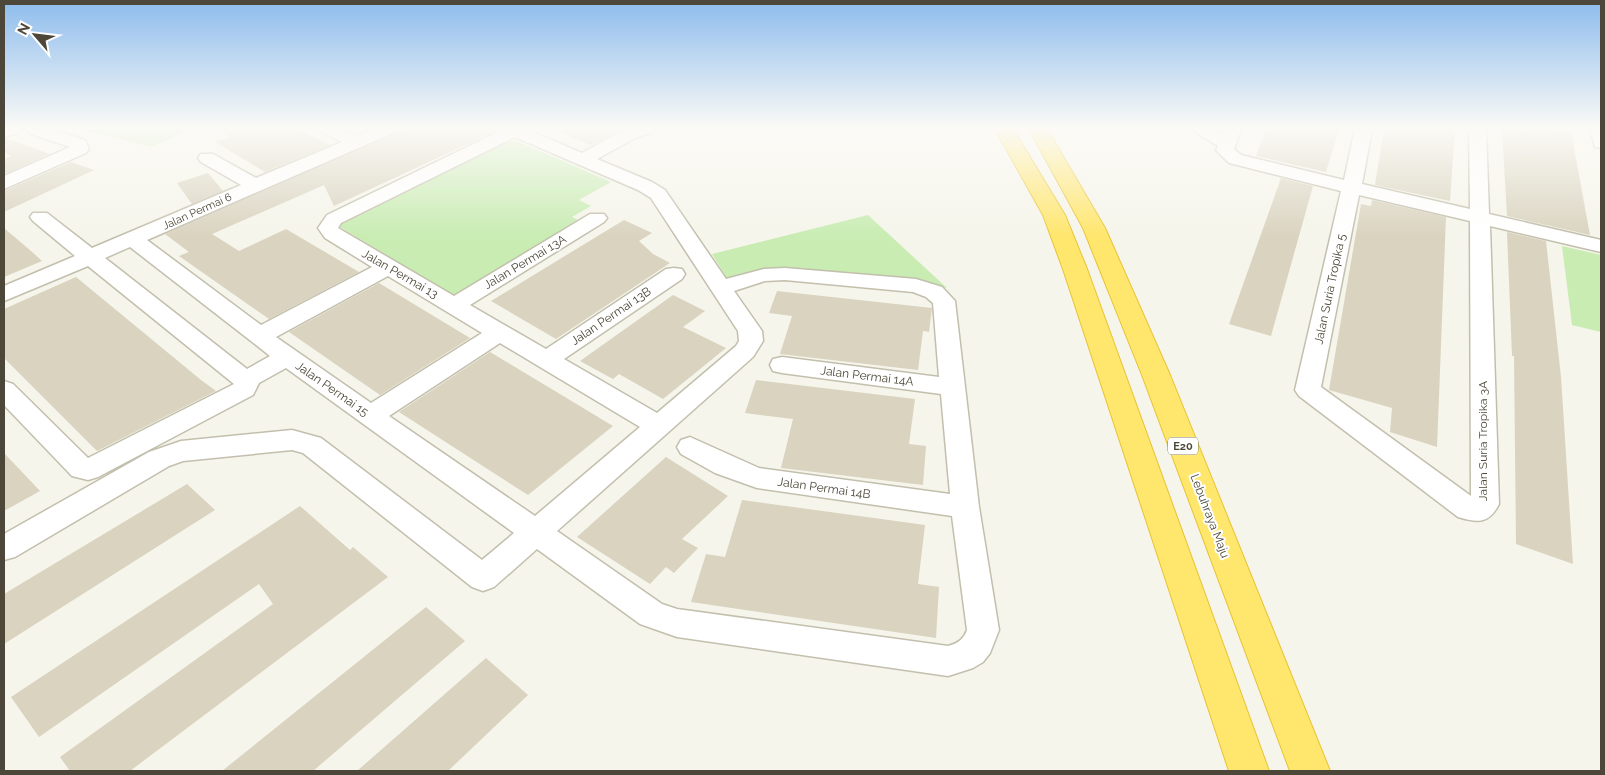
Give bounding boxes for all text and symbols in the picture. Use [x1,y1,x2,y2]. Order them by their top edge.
north arrow [10,10,60,60]
text: N [14,20,33,37]
street label: Jalan Permai 6 [161,190,234,233]
street label: Jalan Permai 13A [481,232,569,292]
street label: Jalan Suria Tropika 5 [1311,232,1349,345]
street label: Jalan Permai 13 [359,247,441,301]
street label: Jalan Permai 13B [568,284,654,348]
street label: Jalan Permai 15 [293,359,371,420]
street label: Jalan Permai 14A [820,363,914,389]
street label: Jalan Suria Tropika 3A [1476,381,1490,501]
road number: E20 [1168,438,1198,454]
street label: Lebuhraya Maju [1188,472,1232,560]
street label: Jalan Permai 14B [777,475,871,501]

